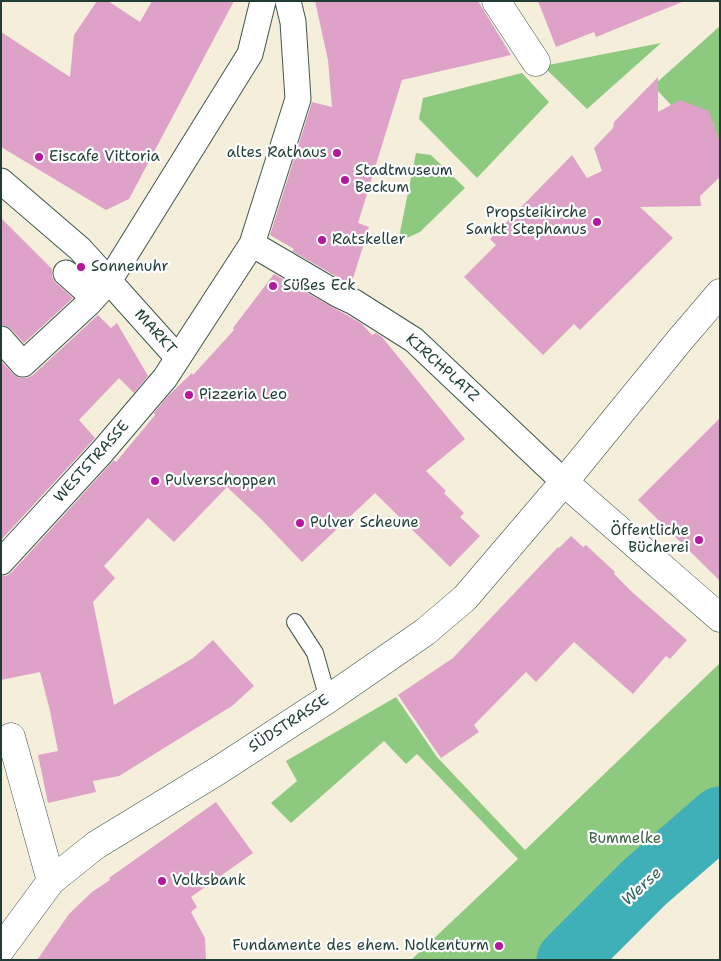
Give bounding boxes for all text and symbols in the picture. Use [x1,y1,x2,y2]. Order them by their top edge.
place label: altes Rathaus [227,144,327,162]
marker: altes Rathaus [331,147,343,159]
place label: Eiscafe Vittoria [49,148,160,166]
marker: Eiscafe Vittoria [33,151,45,163]
place label: Stadtmuseum Beckum [355,162,453,197]
marker: Stadtmuseum Beckum [339,174,351,186]
place label: Propsteikirche Sankt Stephanus [466,204,587,239]
marker: Propsteikirche Sankt Stephanus [591,216,603,228]
place label: Ratskeller [332,231,406,249]
marker: Ratskeller [316,234,328,246]
place label: Sonnenuhr [91,258,169,276]
marker: Sonnenuhr [75,261,87,273]
place label: Süßes Eck [283,277,356,295]
marker: Süßes Eck [267,280,279,292]
street label: MARKT [130,306,180,358]
street label: KIRCHPLATZ [402,330,482,406]
place label: Pizzeria Leo [199,386,287,404]
marker: Pizzeria Leo [183,389,195,401]
street label: WESTSTRASSE [51,417,133,507]
place label: Pulverschoppen [165,472,276,490]
marker: Pulverschoppen [149,475,161,487]
place label: Pulver Scheune [310,514,419,532]
marker: Pulver Scheune [294,517,306,529]
place label: Öffentliche Bücherei [610,522,689,557]
marker: Öffentliche Bücherei [693,534,705,546]
street label: SÜDSTRASSE [245,691,333,757]
park label: Bummelke [589,830,661,848]
water label: Werse [618,864,666,910]
place label: Volksbank [172,872,246,890]
marker: Volksbank [156,875,168,887]
place label: Fundamente des ehem. Nolkenturm [232,937,489,955]
marker: Fundamente des ehem. Nolkenturm [493,940,505,952]

